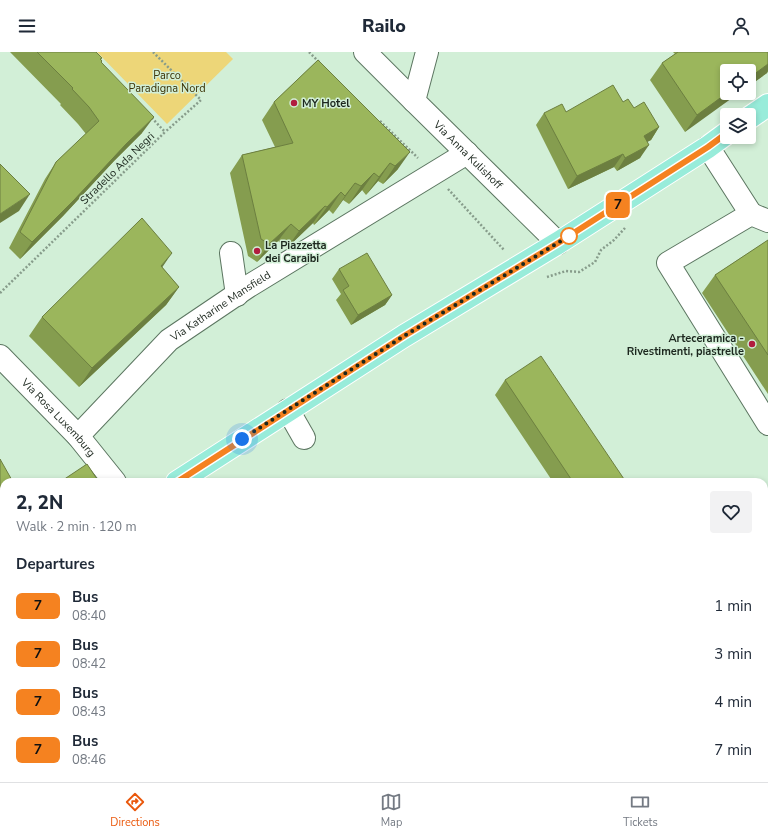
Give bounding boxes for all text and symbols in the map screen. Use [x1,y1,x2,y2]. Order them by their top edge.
text: Railo [362,14,406,38]
icon: menu [16,15,38,37]
icon: person [730,15,752,37]
map controls [720,64,756,144]
button: locate [720,64,756,100]
park label: Parco Paradigna Nord [128,68,206,96]
place label: MY Hotel [302,96,350,111]
marker: MY Hotel [289,98,299,108]
button: layers [720,108,756,144]
street label: Via Anna Kulishoff [429,117,506,193]
street label: Stradello Ada Negri [77,129,158,208]
line badge: 7 [605,192,631,218]
text: 7 [614,195,622,214]
unlabelled marker [560,227,578,245]
place label: La Piazzetta dei Caraibi [265,238,327,266]
marker: La Piazzetta dei Caraibi [252,246,262,256]
street label: Via Katharine Mansfield [167,268,274,345]
place label: Arteceramica - Rivestimenti, piastrelle [627,331,744,359]
marker: Arteceramica - Rivestimenti, piastrelle [747,339,757,349]
street label: Via Rosa Luxemburg [17,375,99,460]
your location [232,429,252,449]
text: 2, 2N [16,490,63,516]
button: heart [710,491,752,533]
text: Walk · 2 min · 120 m [16,518,137,536]
text: Departures [16,554,95,574]
text: Bus [72,587,98,607]
text: 7 [34,596,42,615]
text: 1 min [714,596,752,616]
text: 08:40 [72,607,106,625]
text: Bus [72,635,98,655]
text: 7 [34,644,42,663]
text: 3 min [714,644,752,664]
text: 08:42 [72,655,106,673]
text: Bus [72,683,98,703]
text: 7 [34,692,42,711]
text: 4 min [714,692,752,712]
text: 08:43 [72,703,106,721]
text: Bus [72,731,98,751]
text: 7 [34,740,42,759]
text: 7 min [714,740,752,760]
text: 08:46 [72,751,106,769]
tab: Directions [110,791,160,830]
tab: Map [380,791,402,830]
tab: Tickets [623,791,658,830]

